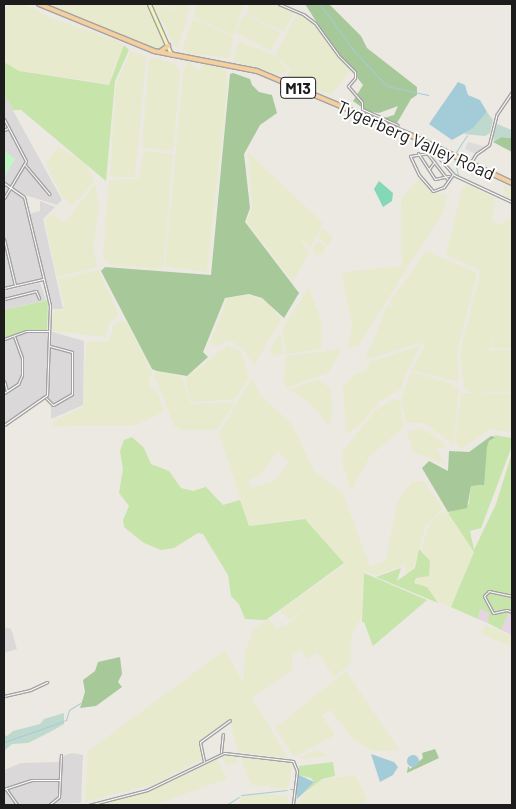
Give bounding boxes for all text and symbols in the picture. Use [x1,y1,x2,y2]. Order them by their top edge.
road number: M13 [279,75,317,102]
street label: Tygerberg Valley Road [334,95,498,185]

